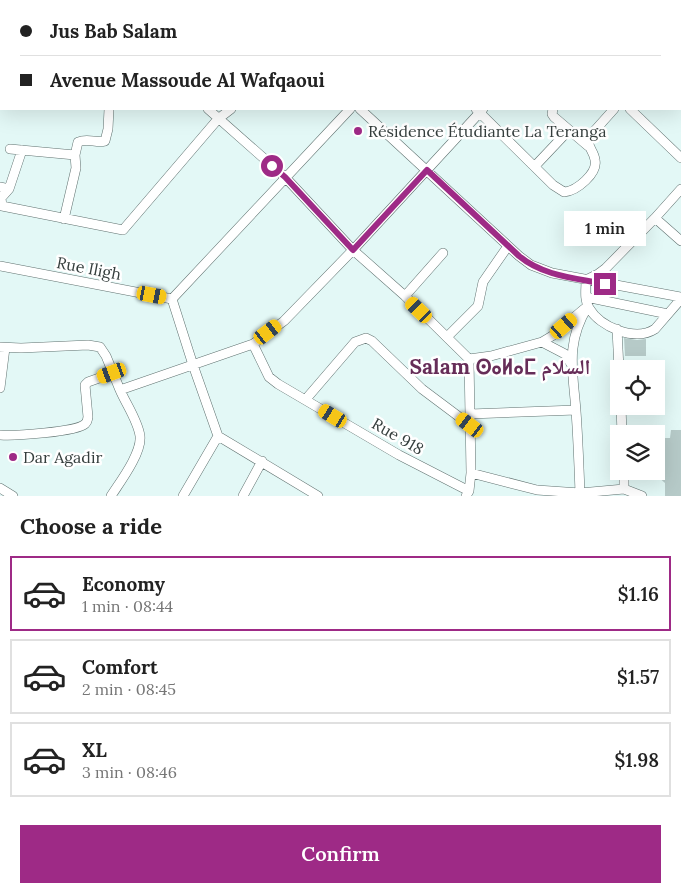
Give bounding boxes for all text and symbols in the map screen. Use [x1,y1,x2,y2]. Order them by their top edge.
text: Jus Bab Salam [50,19,177,43]
text: Avenue Massoude Al Wafqaoui [50,68,325,92]
place label: Résidence Étudiante La Teranga [368,121,606,141]
marker: Résidence Étudiante La Teranga [352,125,364,137]
route start [261,155,283,177]
callout: 1 min [564,212,646,246]
text: 1 min [585,218,625,238]
street label: Rue Iligh [55,252,123,284]
route end [594,273,616,295]
car [135,285,168,305]
car [402,294,435,326]
car [547,310,580,342]
car [251,317,284,347]
district label: Salam ⵙⴰⵍⴰⵎ السلام [410,353,590,381]
map controls [610,360,665,480]
button: locate [610,360,665,415]
car [95,361,128,385]
car [316,402,349,430]
car [453,410,486,440]
street label: Rue 918 [369,413,427,459]
button: layers [610,425,665,480]
place label: Dar Agadir [23,447,102,467]
marker: Dar Agadir [7,451,19,463]
text: Choose a ride [20,512,162,540]
icon: car [22,571,67,616]
text: Economy [82,572,165,596]
text: $1.16 [618,582,659,606]
text: 1 min · 08:44 [82,596,173,616]
icon: car [22,654,67,699]
text: Comfort [82,655,158,679]
text: $1.57 [617,665,659,689]
text: 2 min · 08:45 [82,679,176,699]
icon: car [22,737,67,782]
text: XL [82,738,107,762]
text: $1.98 [614,748,659,772]
text: 3 min · 08:46 [82,762,177,782]
button: Confirm [20,825,661,883]

